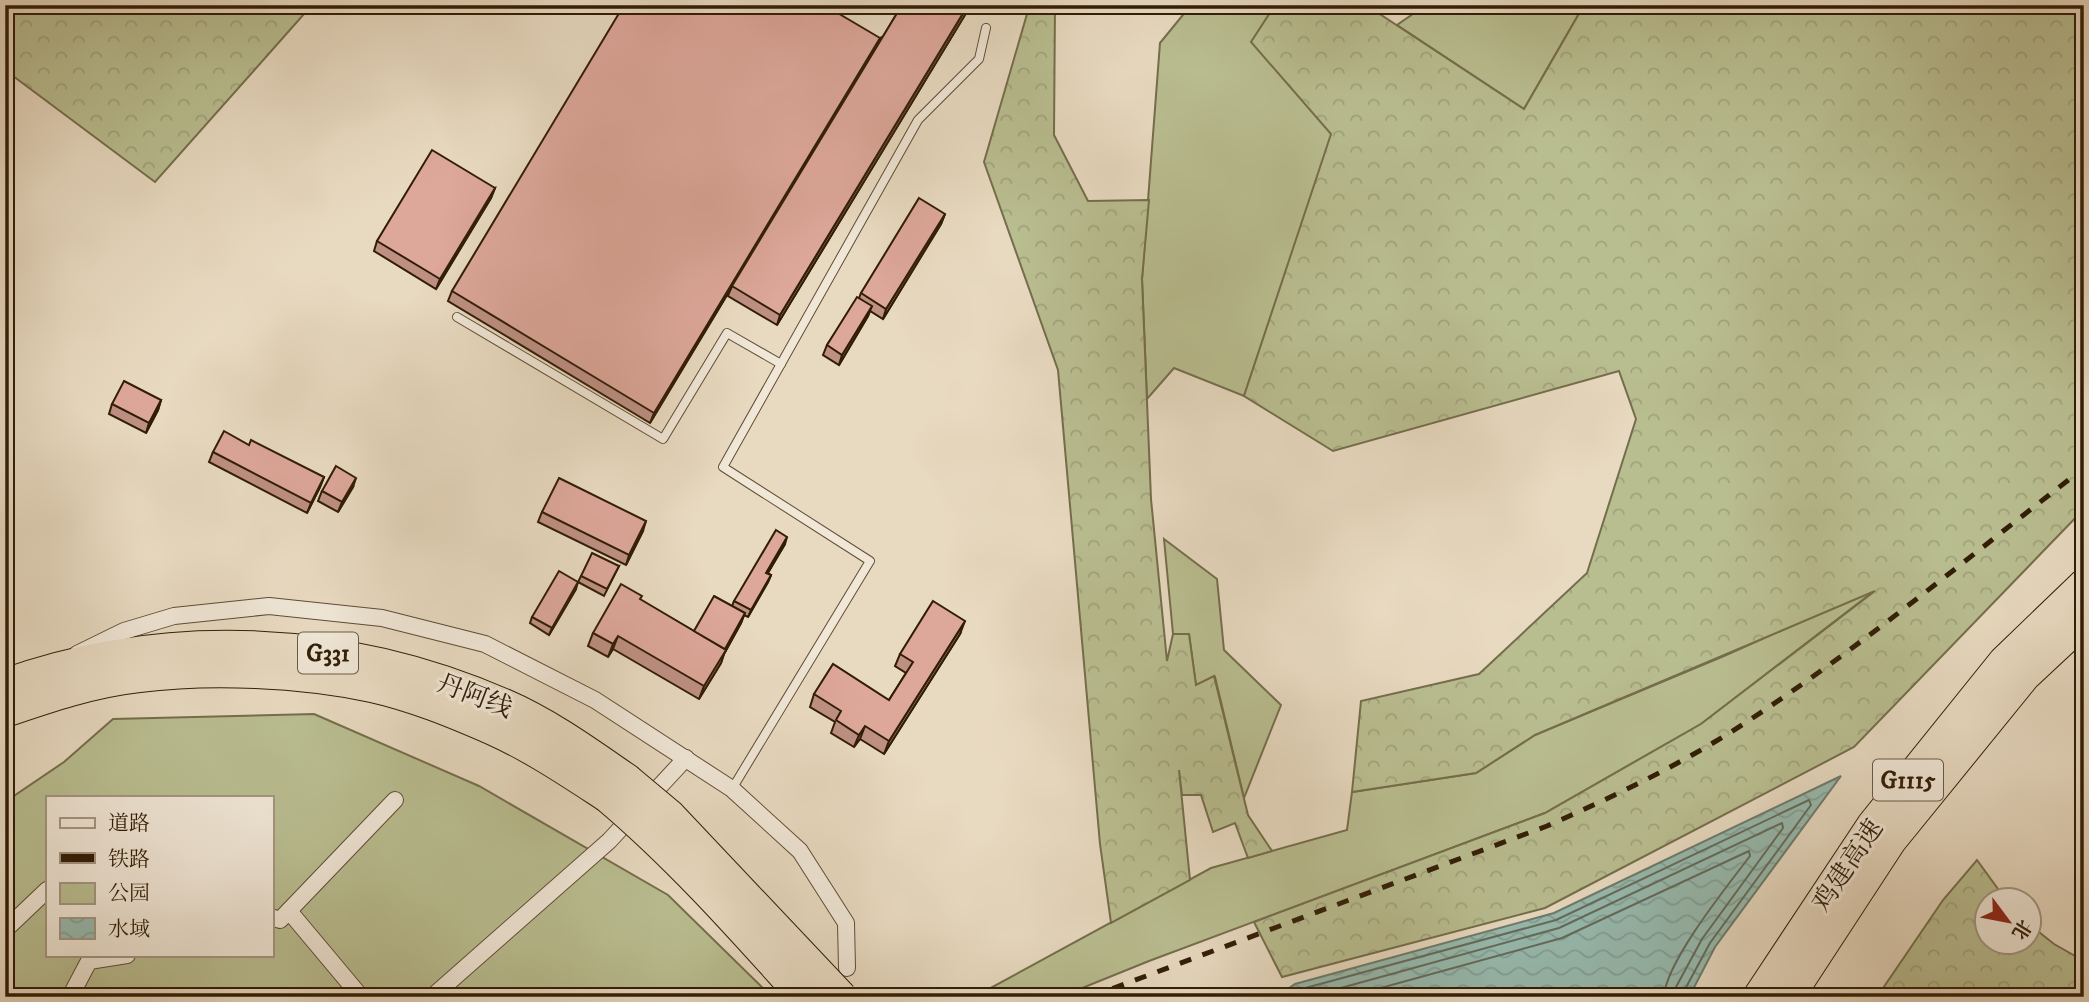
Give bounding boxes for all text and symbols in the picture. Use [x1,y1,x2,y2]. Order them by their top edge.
road number: G331 [298,632,358,674]
street label: 丹阿线 [432,667,517,726]
road number: G1115 [1873,760,1943,800]
legend [46,796,273,956]
text: 道路 [108,811,150,837]
street label: 鸡建高速 [1805,813,1891,918]
text: 铁路 [108,847,150,873]
text: 公园 [108,881,150,907]
north arrow [1974,886,2044,956]
text: 北 [2006,915,2036,943]
text: 水域 [108,917,150,943]

